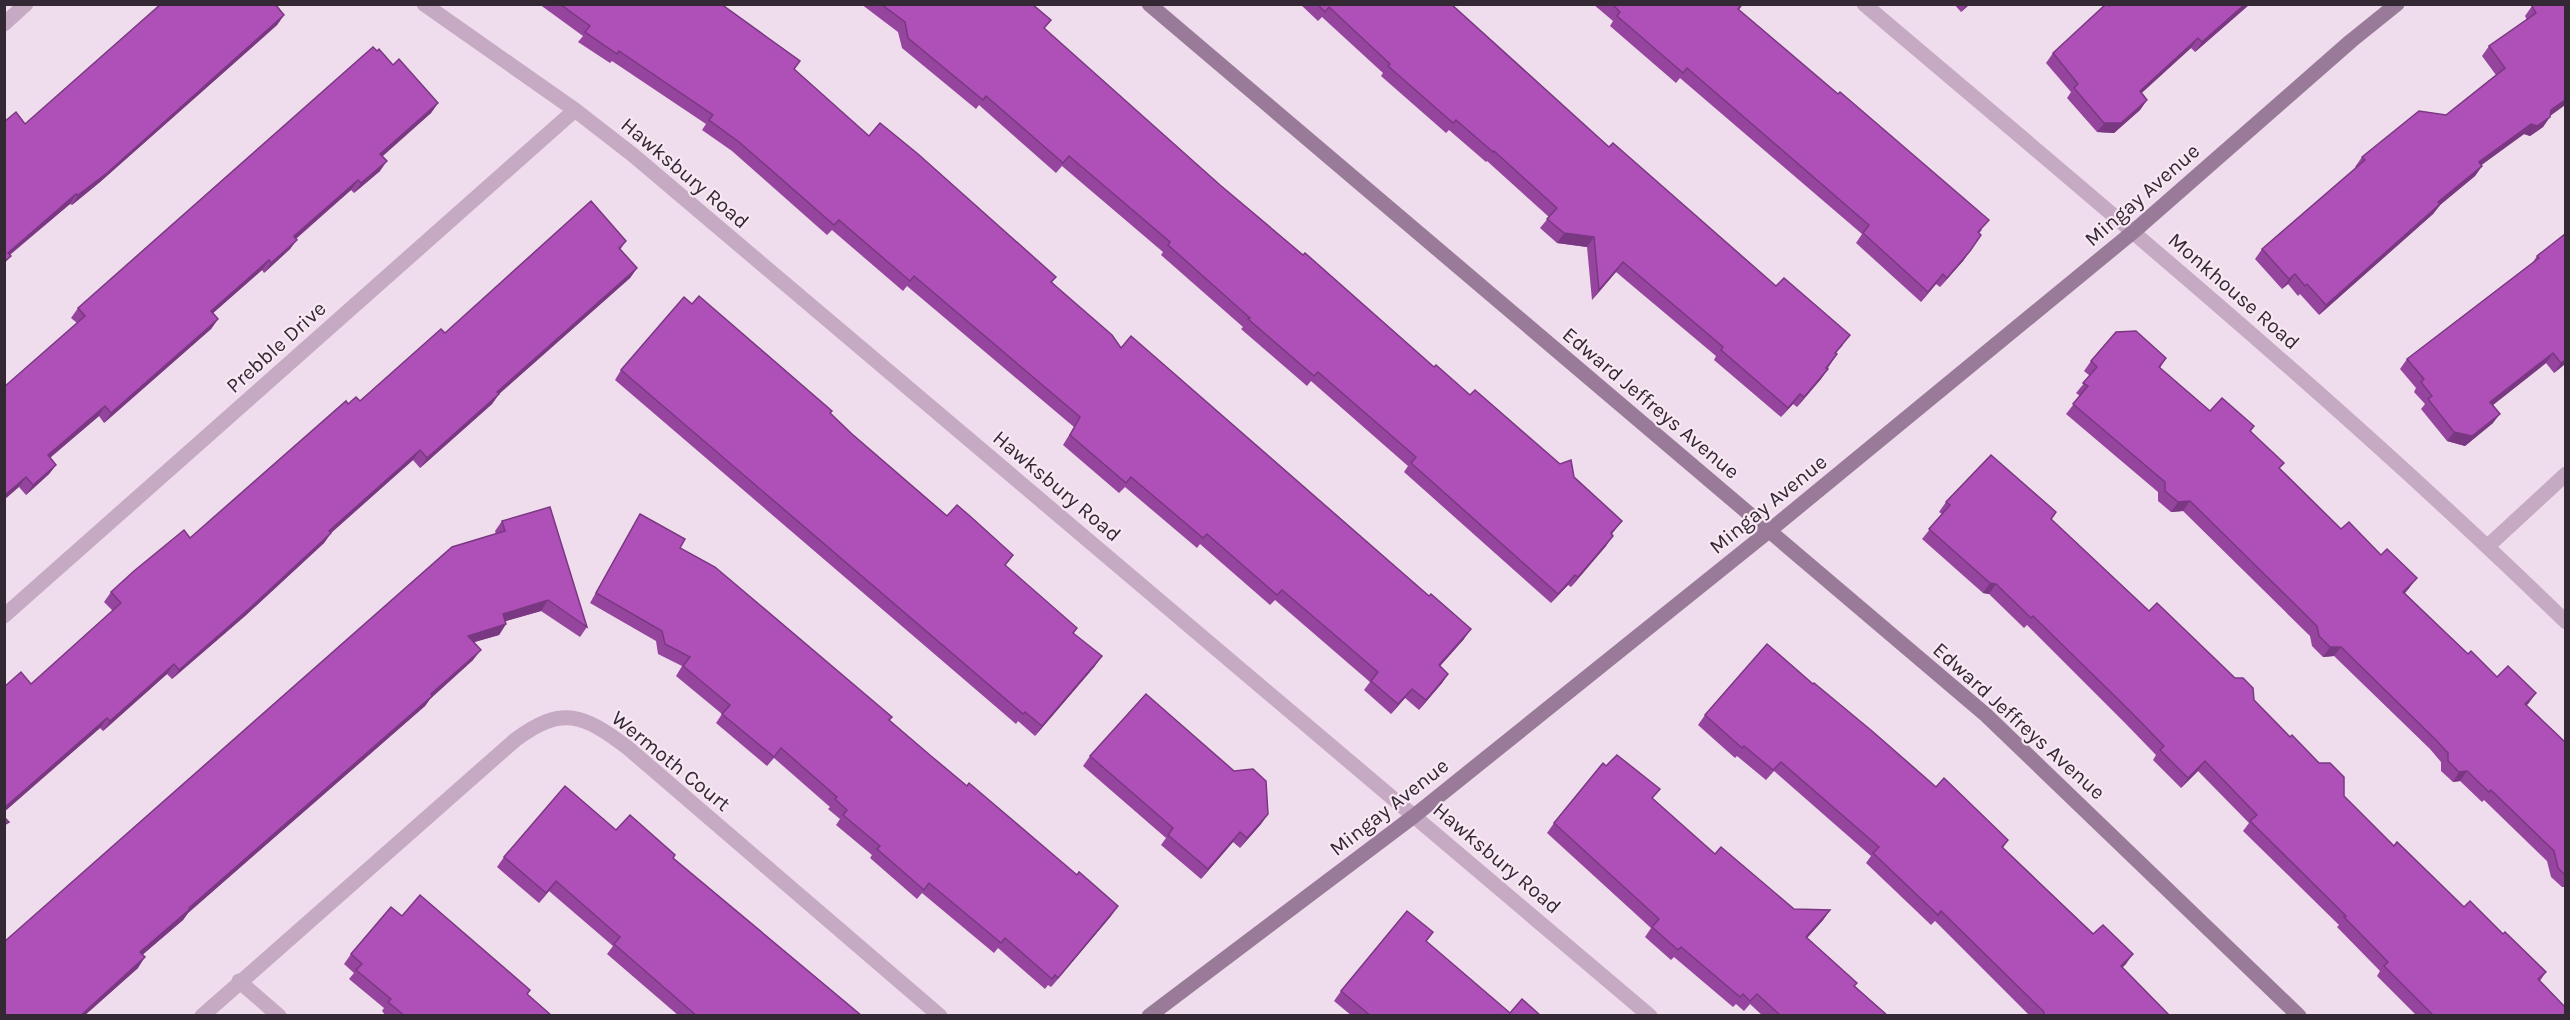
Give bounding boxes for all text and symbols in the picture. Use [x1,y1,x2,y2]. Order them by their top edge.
street label: Hawksbury Road [616,113,754,233]
street label: Mingay Avenue [2080,139,2204,251]
street label: Monkhouse Road [2164,228,2304,354]
street label: Prebble Drive [221,296,331,398]
street label: Edward Jeffreys Avenue [1558,322,1744,484]
street label: Hawksbury Road [988,426,1126,546]
street label: Mingay Avenue [1704,449,1832,559]
street label: Edward Jeffreys Avenue [1928,637,2110,805]
street label: Wermoth Court [607,706,735,816]
street label: Mingay Avenue [1325,753,1453,861]
street label: Hawksbury Road [1428,798,1566,918]

